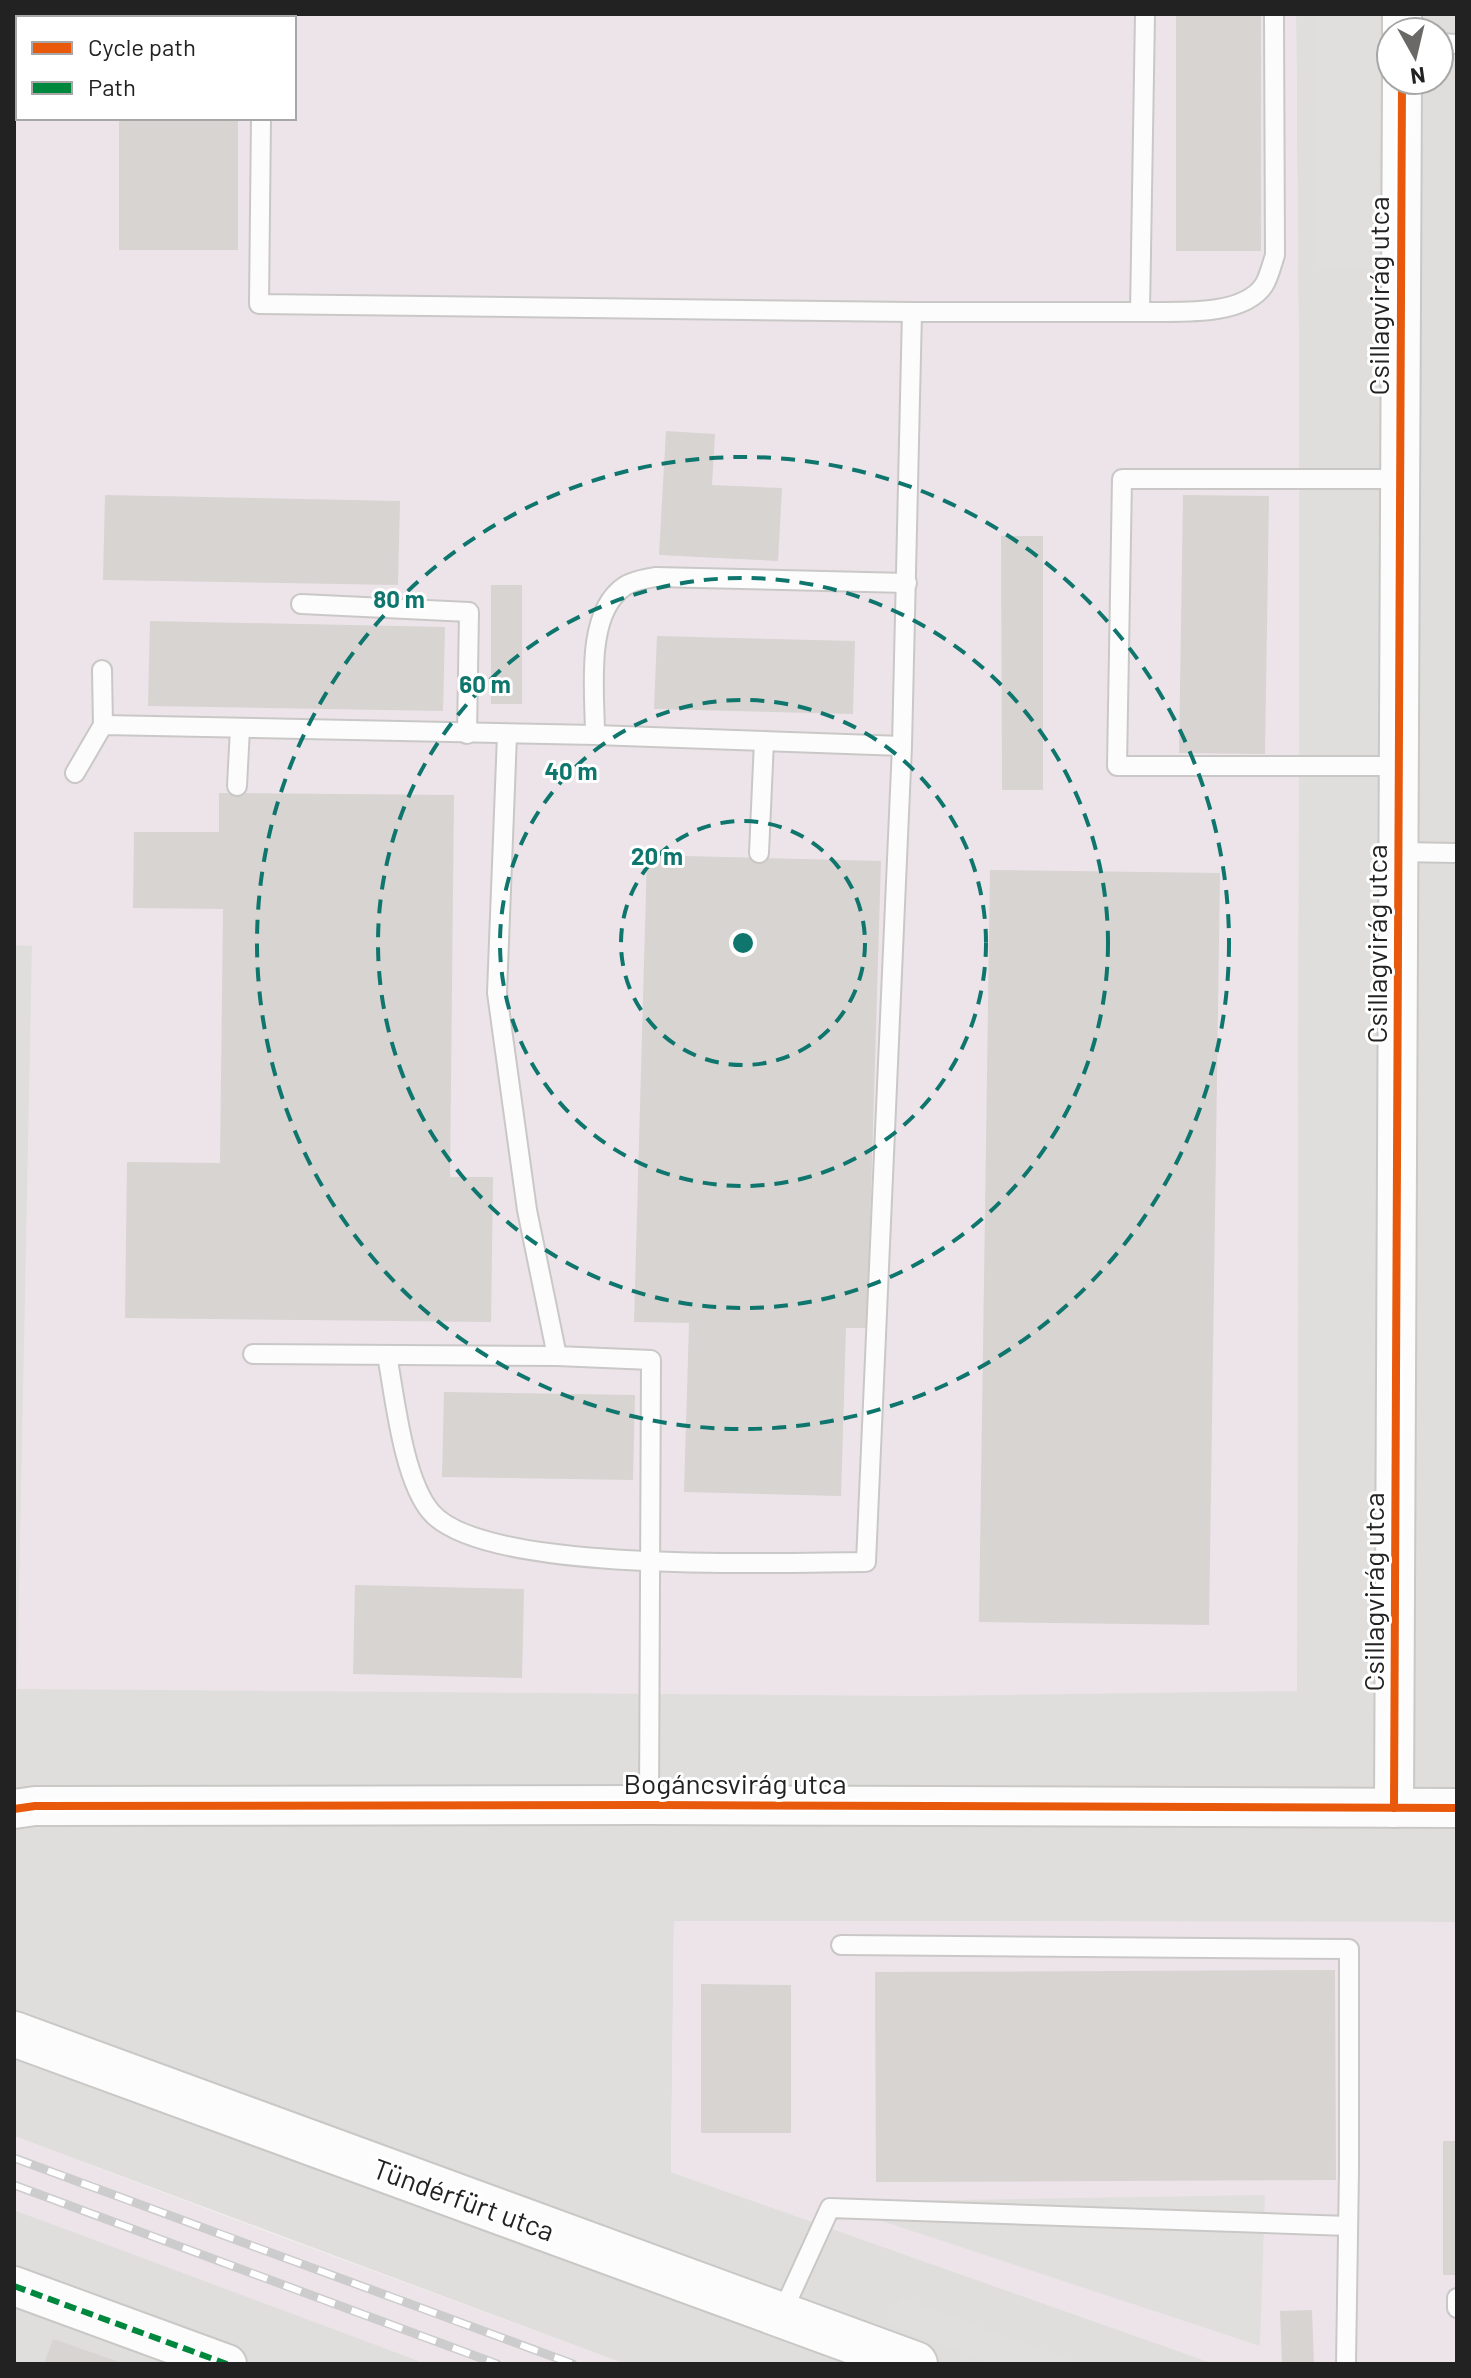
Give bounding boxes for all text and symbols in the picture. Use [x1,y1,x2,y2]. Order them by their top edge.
legend [16,16,296,120]
north arrow [1375,16,1455,96]
text: Cycle path [88,32,196,61]
text: N [1409,63,1427,91]
text: Path [88,72,136,101]
street label: Csillagvirág utca [1361,197,1395,395]
text: 80 m [373,584,425,613]
text: 60 m [459,669,511,698]
text: 40 m [544,756,598,785]
text: 20 m [631,841,683,870]
street label: Csillagvirág utca [1359,845,1393,1043]
centre of rings [729,929,757,957]
street label: Csillagvirág utca [1356,1493,1390,1691]
street label: Bogáncsvirág utca [623,1766,847,1800]
street label: Tündérfürt utca [369,2150,559,2248]

